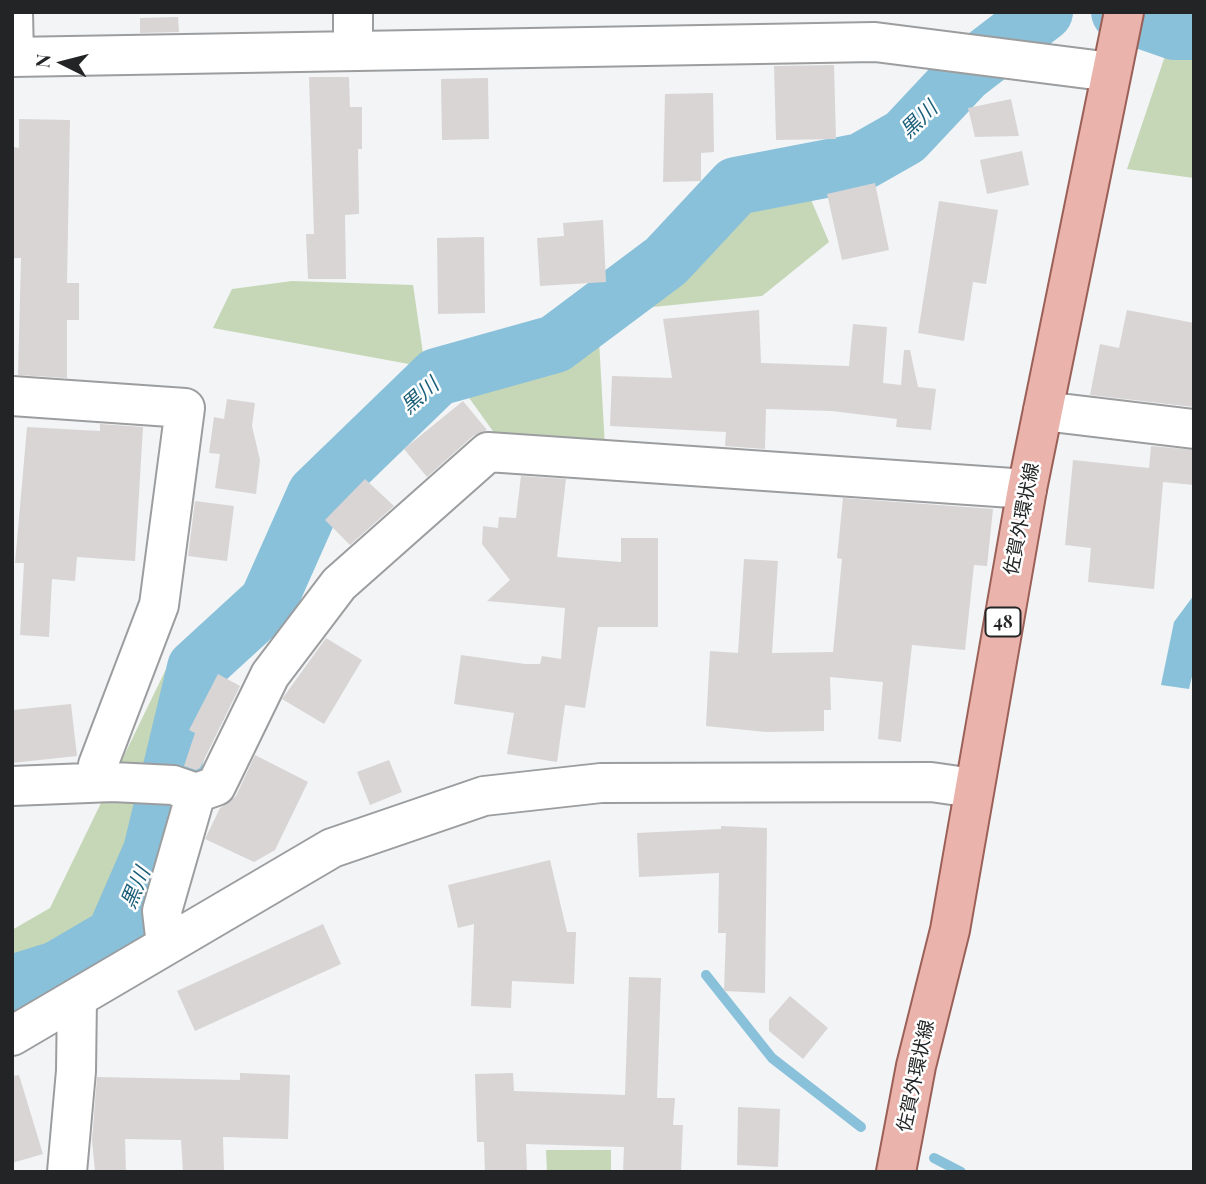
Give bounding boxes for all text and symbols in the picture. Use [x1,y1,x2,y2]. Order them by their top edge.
north arrow [28,28,98,98]
text: N [28,53,56,69]
water label: 黒川 [895,96,943,144]
water label: 黒川 [396,373,444,419]
street label: 佐賀外環状線 [1000,461,1044,577]
road number: 48 [986,608,1020,636]
water label: 黒川 [116,864,156,912]
street label: 佐賀外環状線 [893,1018,939,1134]

